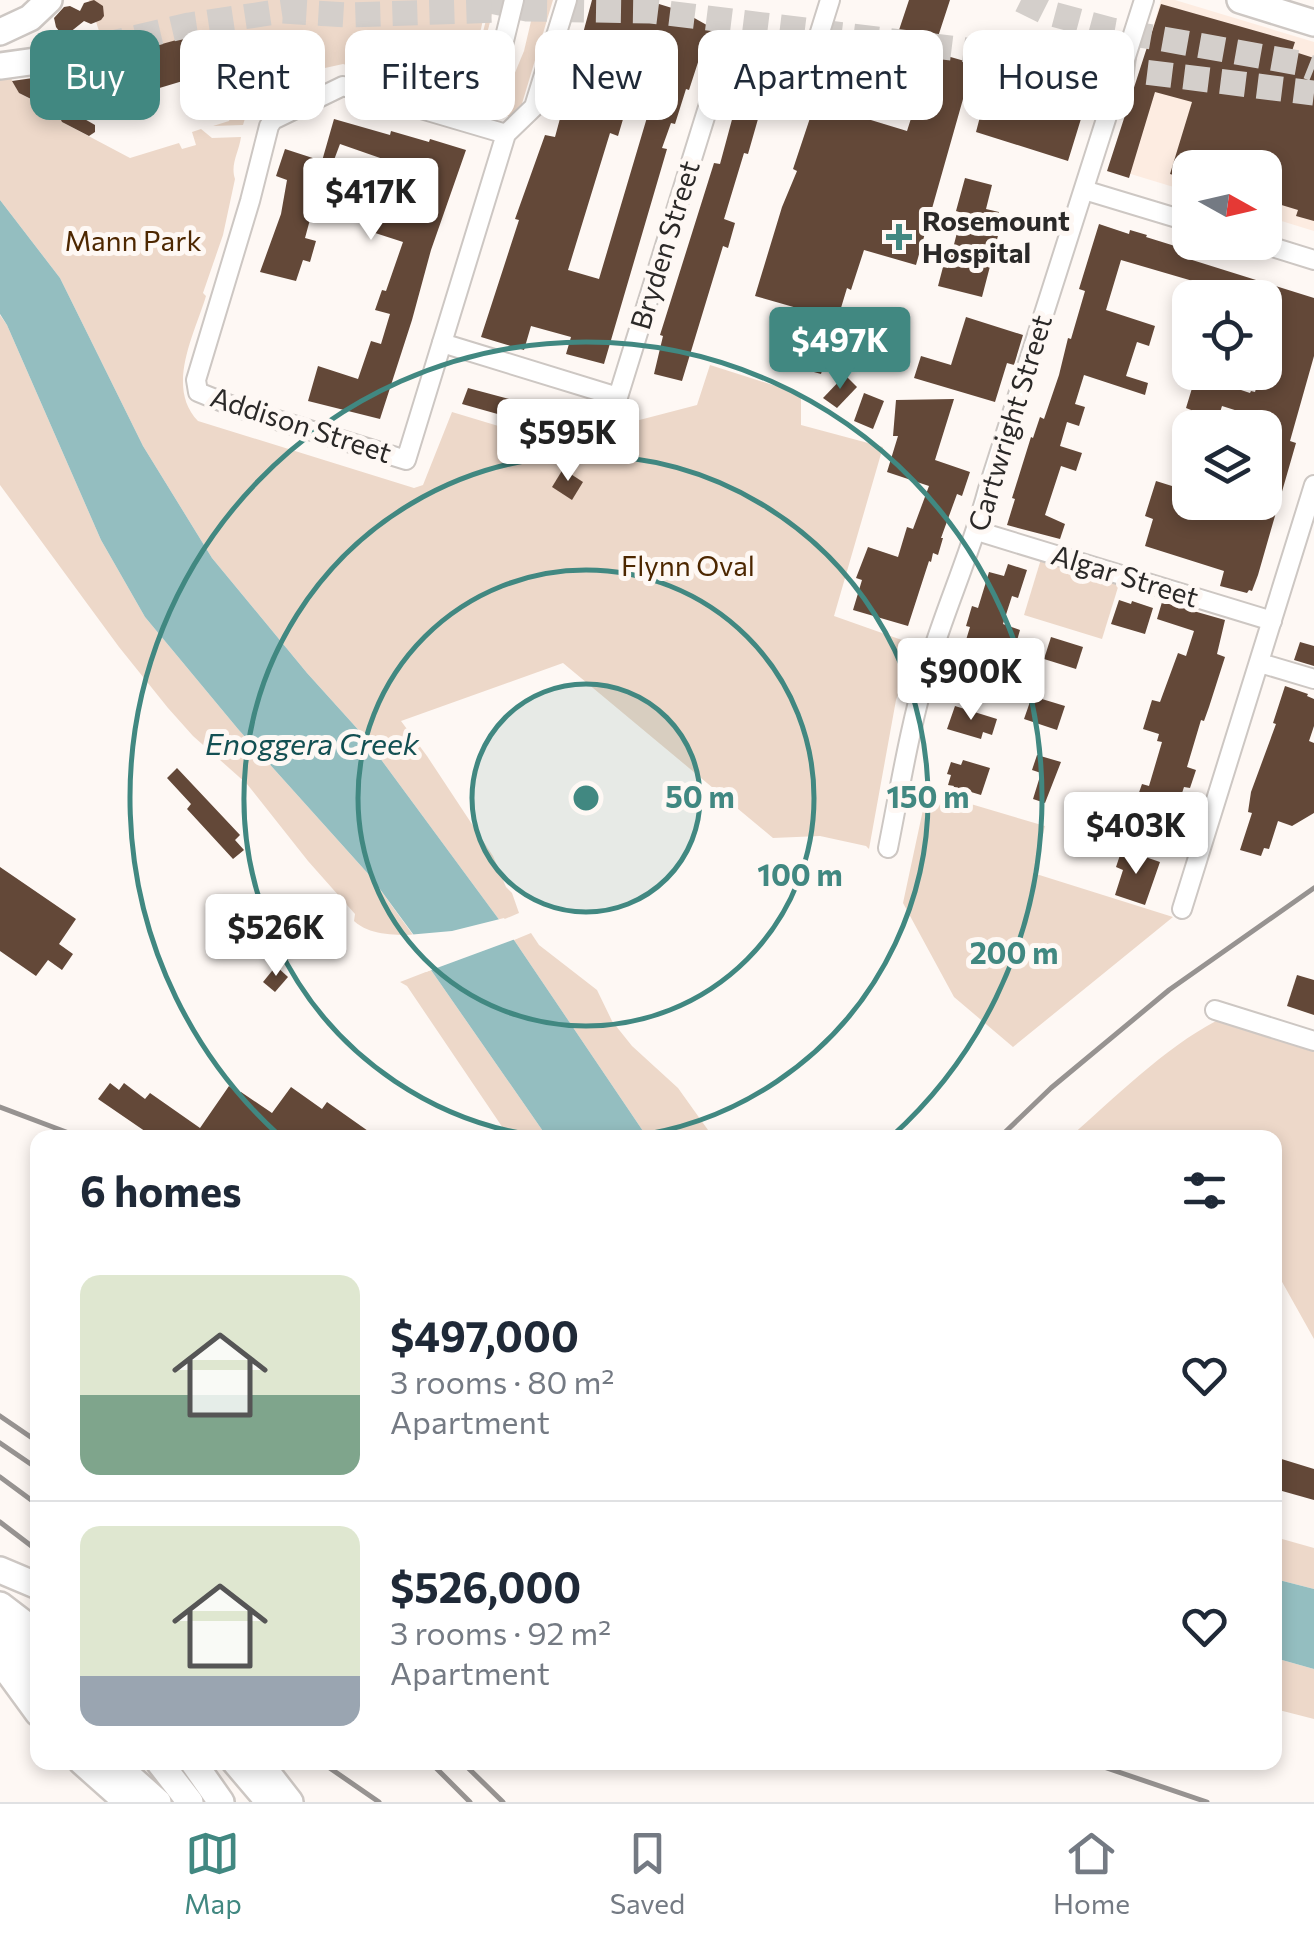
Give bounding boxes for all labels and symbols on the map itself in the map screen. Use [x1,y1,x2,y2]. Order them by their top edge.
north arrow [1172,150,1282,260]
street label: Bryden Street [622,156,706,333]
pin: $417K [301,158,441,243]
place label: Rosemount Hospital [922,203,1070,269]
park label: Mann Park [64,223,202,257]
marker: Rosemount Hospital [886,224,912,250]
pin: $497K [770,307,910,392]
street label: Cartwright Street [960,310,1058,535]
street label: Addison Street [207,379,396,469]
pin: $595K [498,399,638,484]
street label: Algar Street [1048,537,1203,613]
park label: Flynn Oval [621,548,755,582]
pin: $900K [901,638,1041,723]
water label: Enoggera Creek [205,724,420,761]
text: 50 m [665,777,735,814]
text: 150 m [887,777,969,814]
centre of rings [568,780,604,816]
pin: $403K [1066,792,1206,877]
text: 100 m [757,855,843,892]
pin: $526K [206,894,346,979]
text: 200 m [970,933,1058,970]

